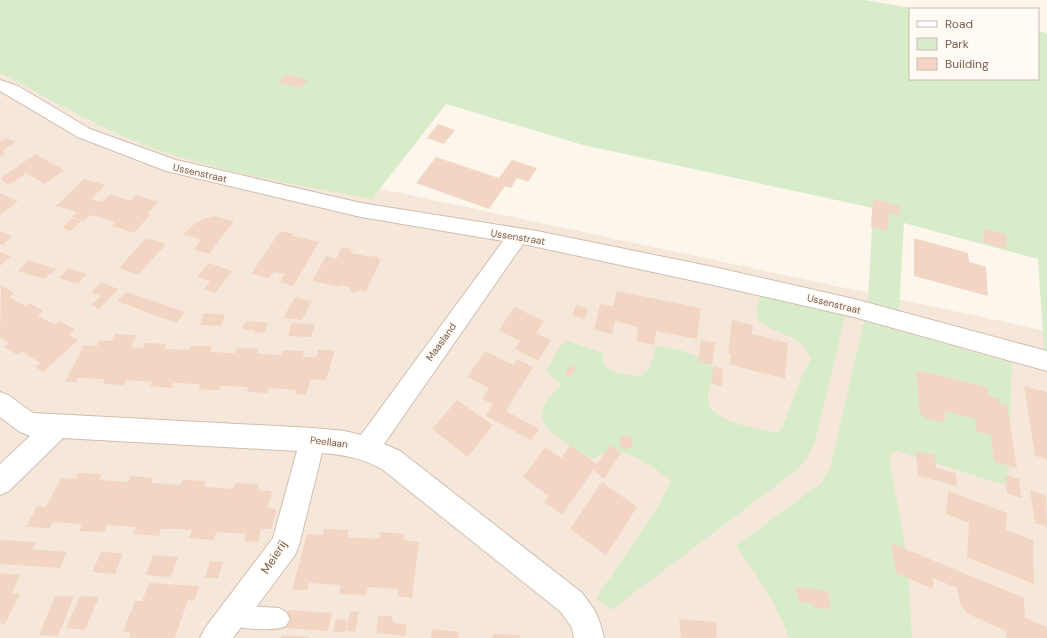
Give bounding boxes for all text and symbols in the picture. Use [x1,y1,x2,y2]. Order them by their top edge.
legend [909,8,1039,80]
text: Road [945,16,973,32]
text: Park [945,36,969,52]
text: Building [945,56,989,72]
street label: Ussenstraat [172,160,228,186]
street label: Ussenstraat [490,226,546,248]
street label: Ussenstraat [806,291,862,317]
street label: Maasland [423,320,459,364]
street label: Peellaan [309,433,349,451]
street label: Meierij [257,537,291,577]

